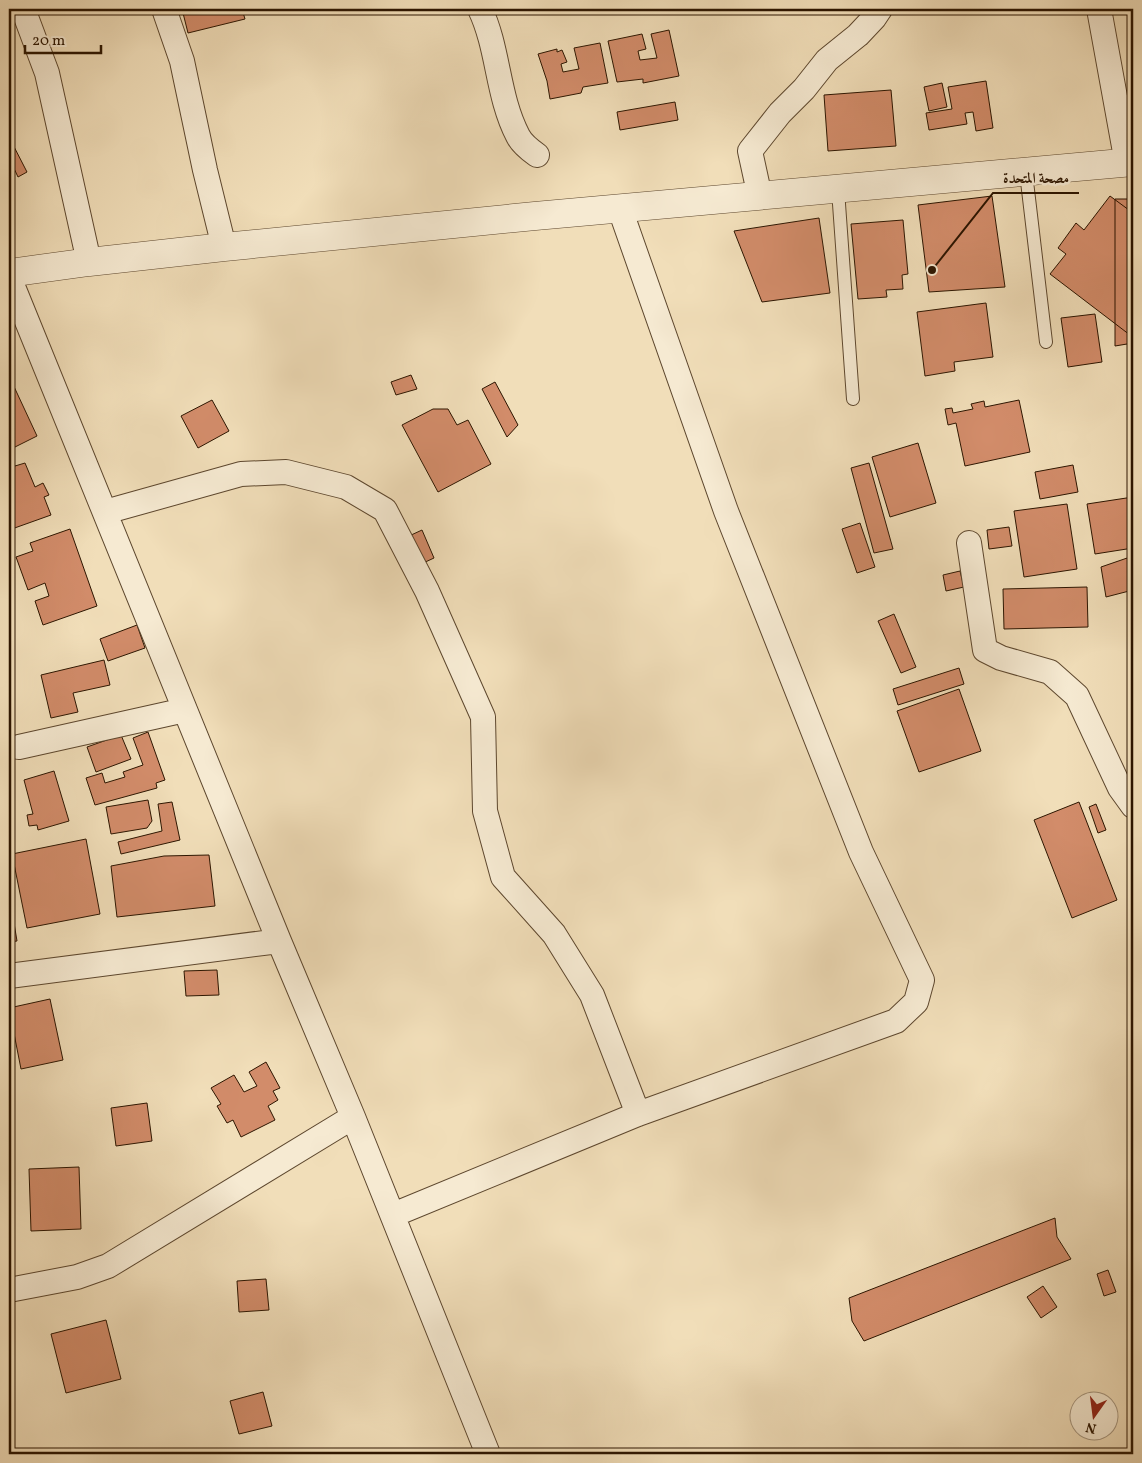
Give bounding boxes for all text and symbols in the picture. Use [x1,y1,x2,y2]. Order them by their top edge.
scale bar [25,22,101,54]
text: 20 m [32,31,65,52]
callout: مصحة المتحدة [993,163,1079,193]
text: مصحة المتحدة [1003,169,1069,190]
north arrow [1070,1390,1120,1440]
text: N [1084,1417,1098,1438]

